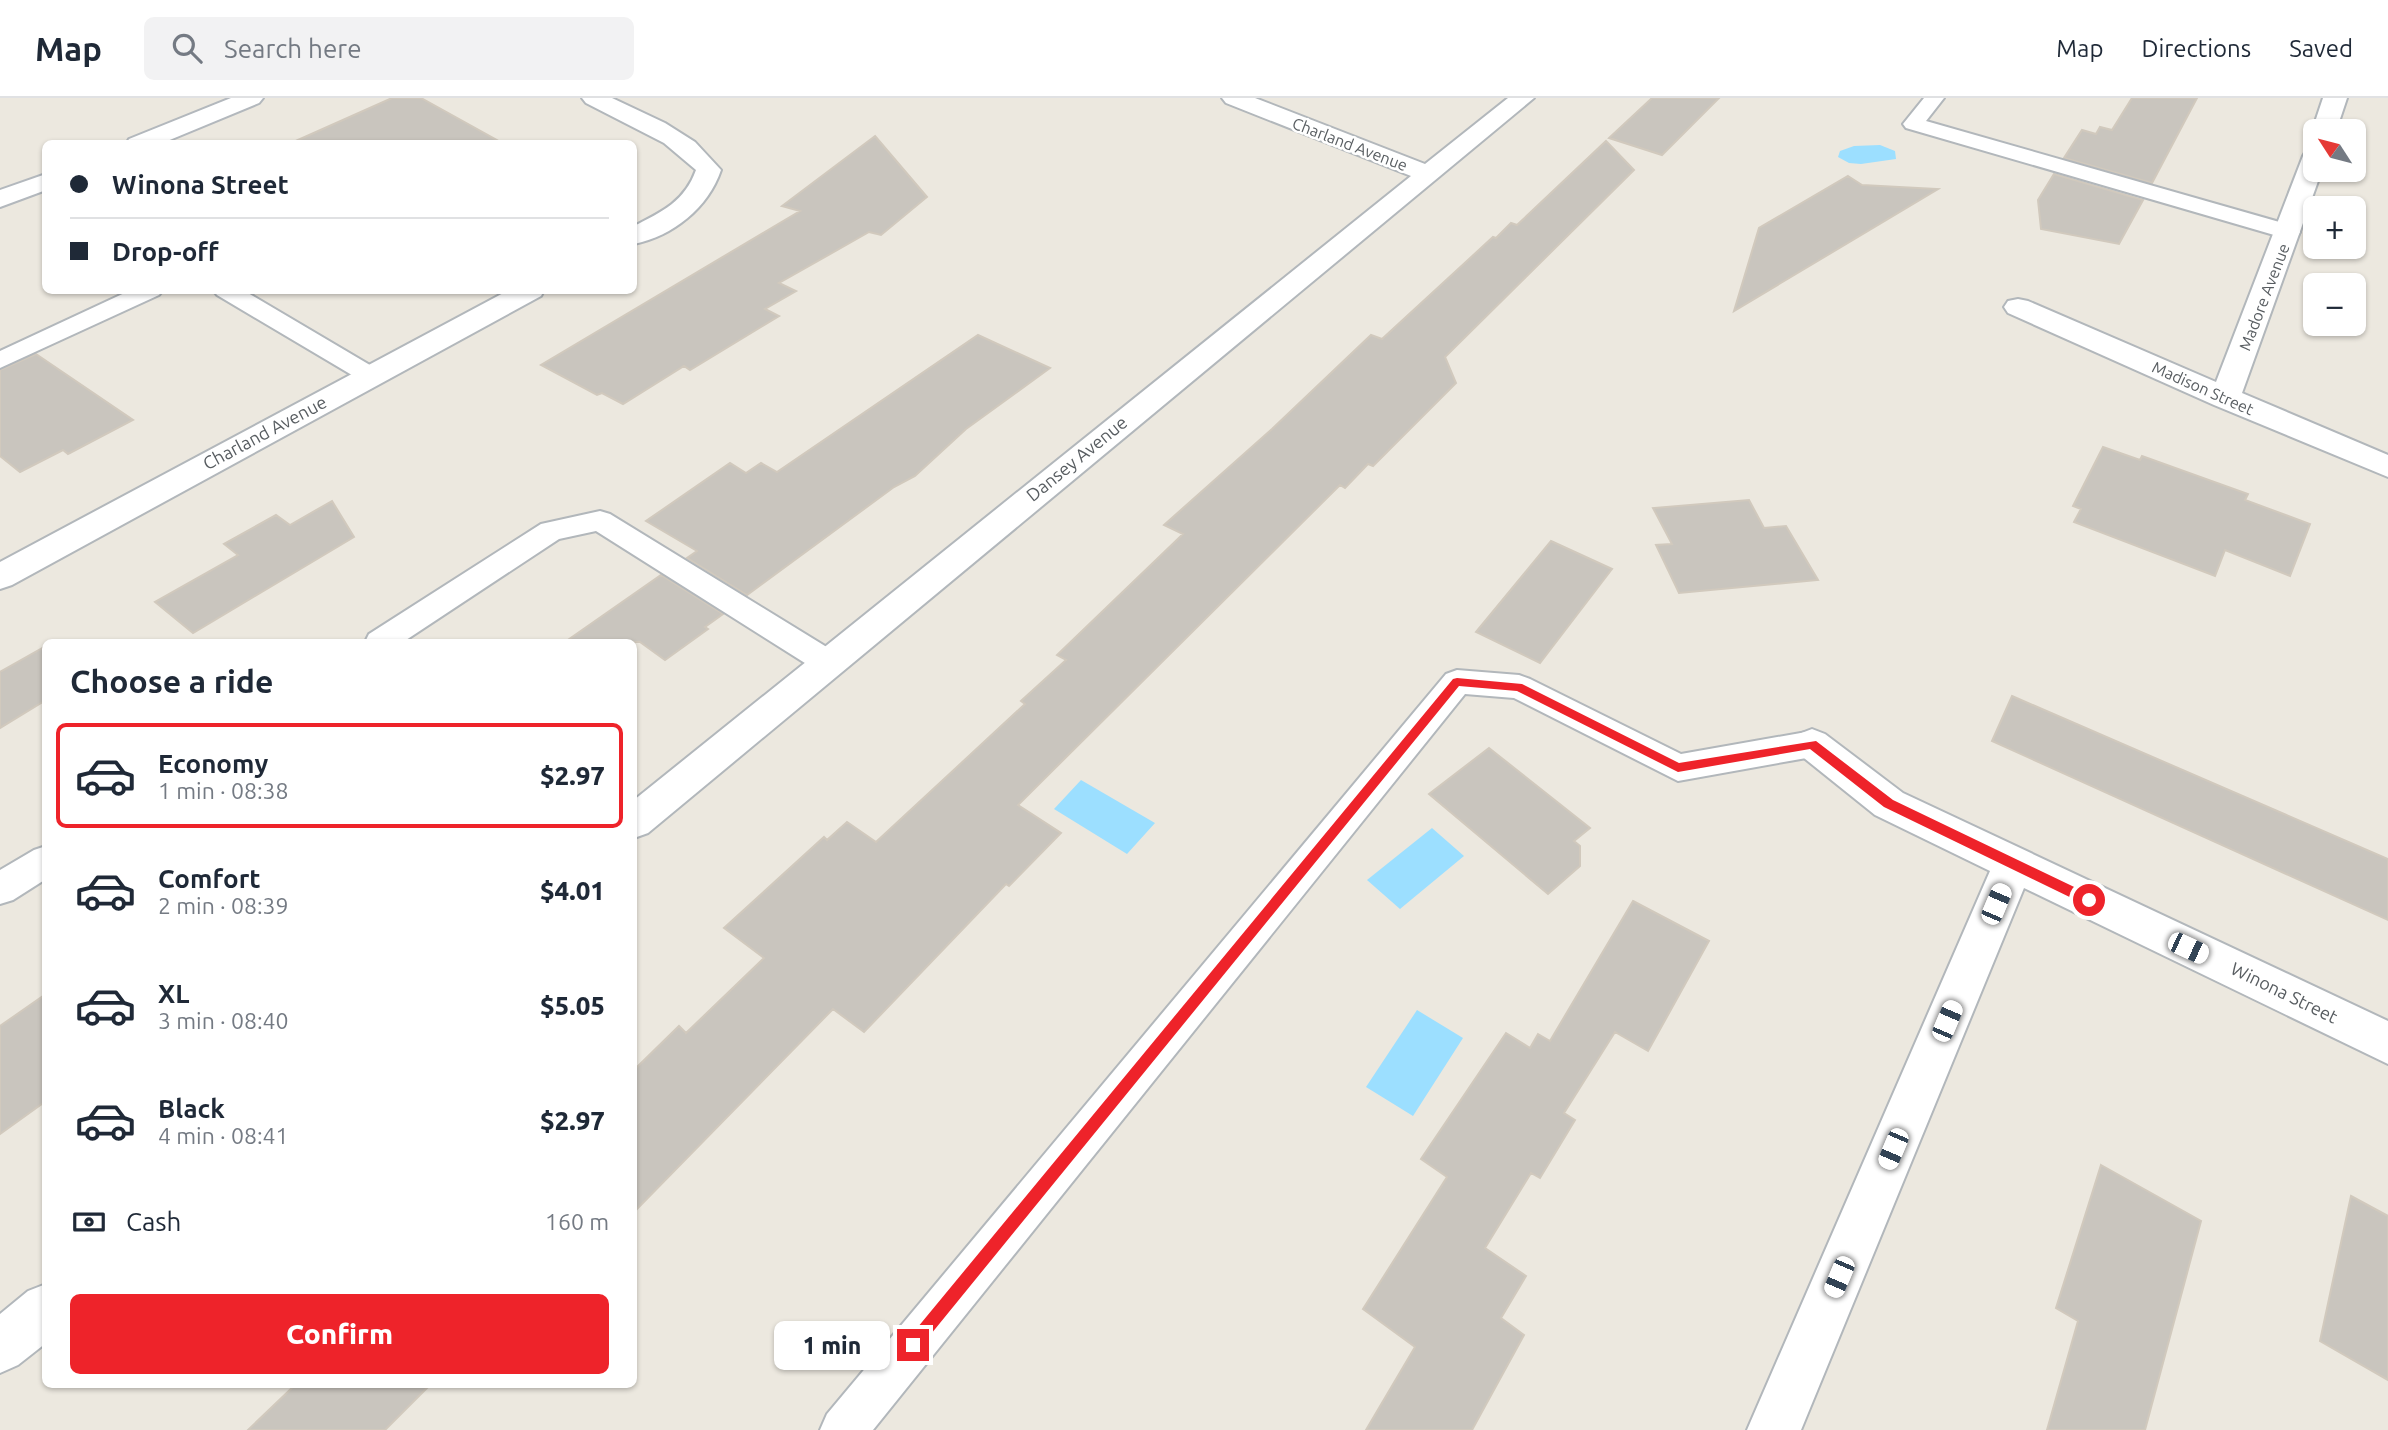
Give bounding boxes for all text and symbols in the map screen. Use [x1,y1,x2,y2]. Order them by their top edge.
search box [144,17,634,80]
icon: search [168,29,206,67]
text: Map [35,30,102,67]
text: Search here [224,34,362,63]
text: Map [2056,35,2103,62]
text: Directions [2141,35,2251,62]
text: Saved [2289,35,2353,62]
street label: Charland Avenue [1290,114,1410,174]
north arrow [2303,119,2366,182]
map controls [2303,119,2366,336]
text: Winona Street [112,170,289,199]
button: + [2303,196,2366,259]
text: Drop-off [112,237,219,266]
street label: Madore Avenue [2235,241,2293,353]
button: − [2303,273,2366,336]
street label: Madison Street [2149,358,2257,419]
street label: Charland Avenue [199,391,330,473]
street label: Dansey Avenue [1022,412,1131,505]
text: Choose a ride [70,663,273,699]
icon: car [74,744,137,807]
text: Economy [158,749,268,778]
text: $2.97 [540,761,605,790]
text: 1 min · 08:38 [158,778,289,803]
icon: car [74,859,137,922]
text: Comfort [158,864,261,893]
text: $4.01 [540,876,605,905]
car [1979,881,2014,927]
route start [2073,884,2105,916]
text: 2 min · 08:39 [158,893,289,918]
car [2165,930,2212,966]
street label: Winona Street [2228,958,2341,1027]
icon: car [74,974,137,1037]
text: XL [158,979,189,1008]
text: $5.05 [540,991,605,1020]
car [1930,998,1965,1044]
text: 3 min · 08:40 [158,1008,289,1033]
icon: car [74,1089,137,1152]
text: Black [158,1094,225,1123]
text: $2.97 [540,1106,605,1135]
text: 4 min · 08:41 [158,1123,289,1148]
car [1876,1126,1911,1172]
icon: cash [70,1203,108,1241]
text: Cash [126,1207,181,1236]
text: 160 m [545,1209,609,1234]
car [1822,1254,1857,1300]
button: Confirm [70,1294,609,1374]
callout: 1 min [773,1320,888,1370]
route end [897,1329,929,1361]
text: 1 min [803,1333,861,1358]

